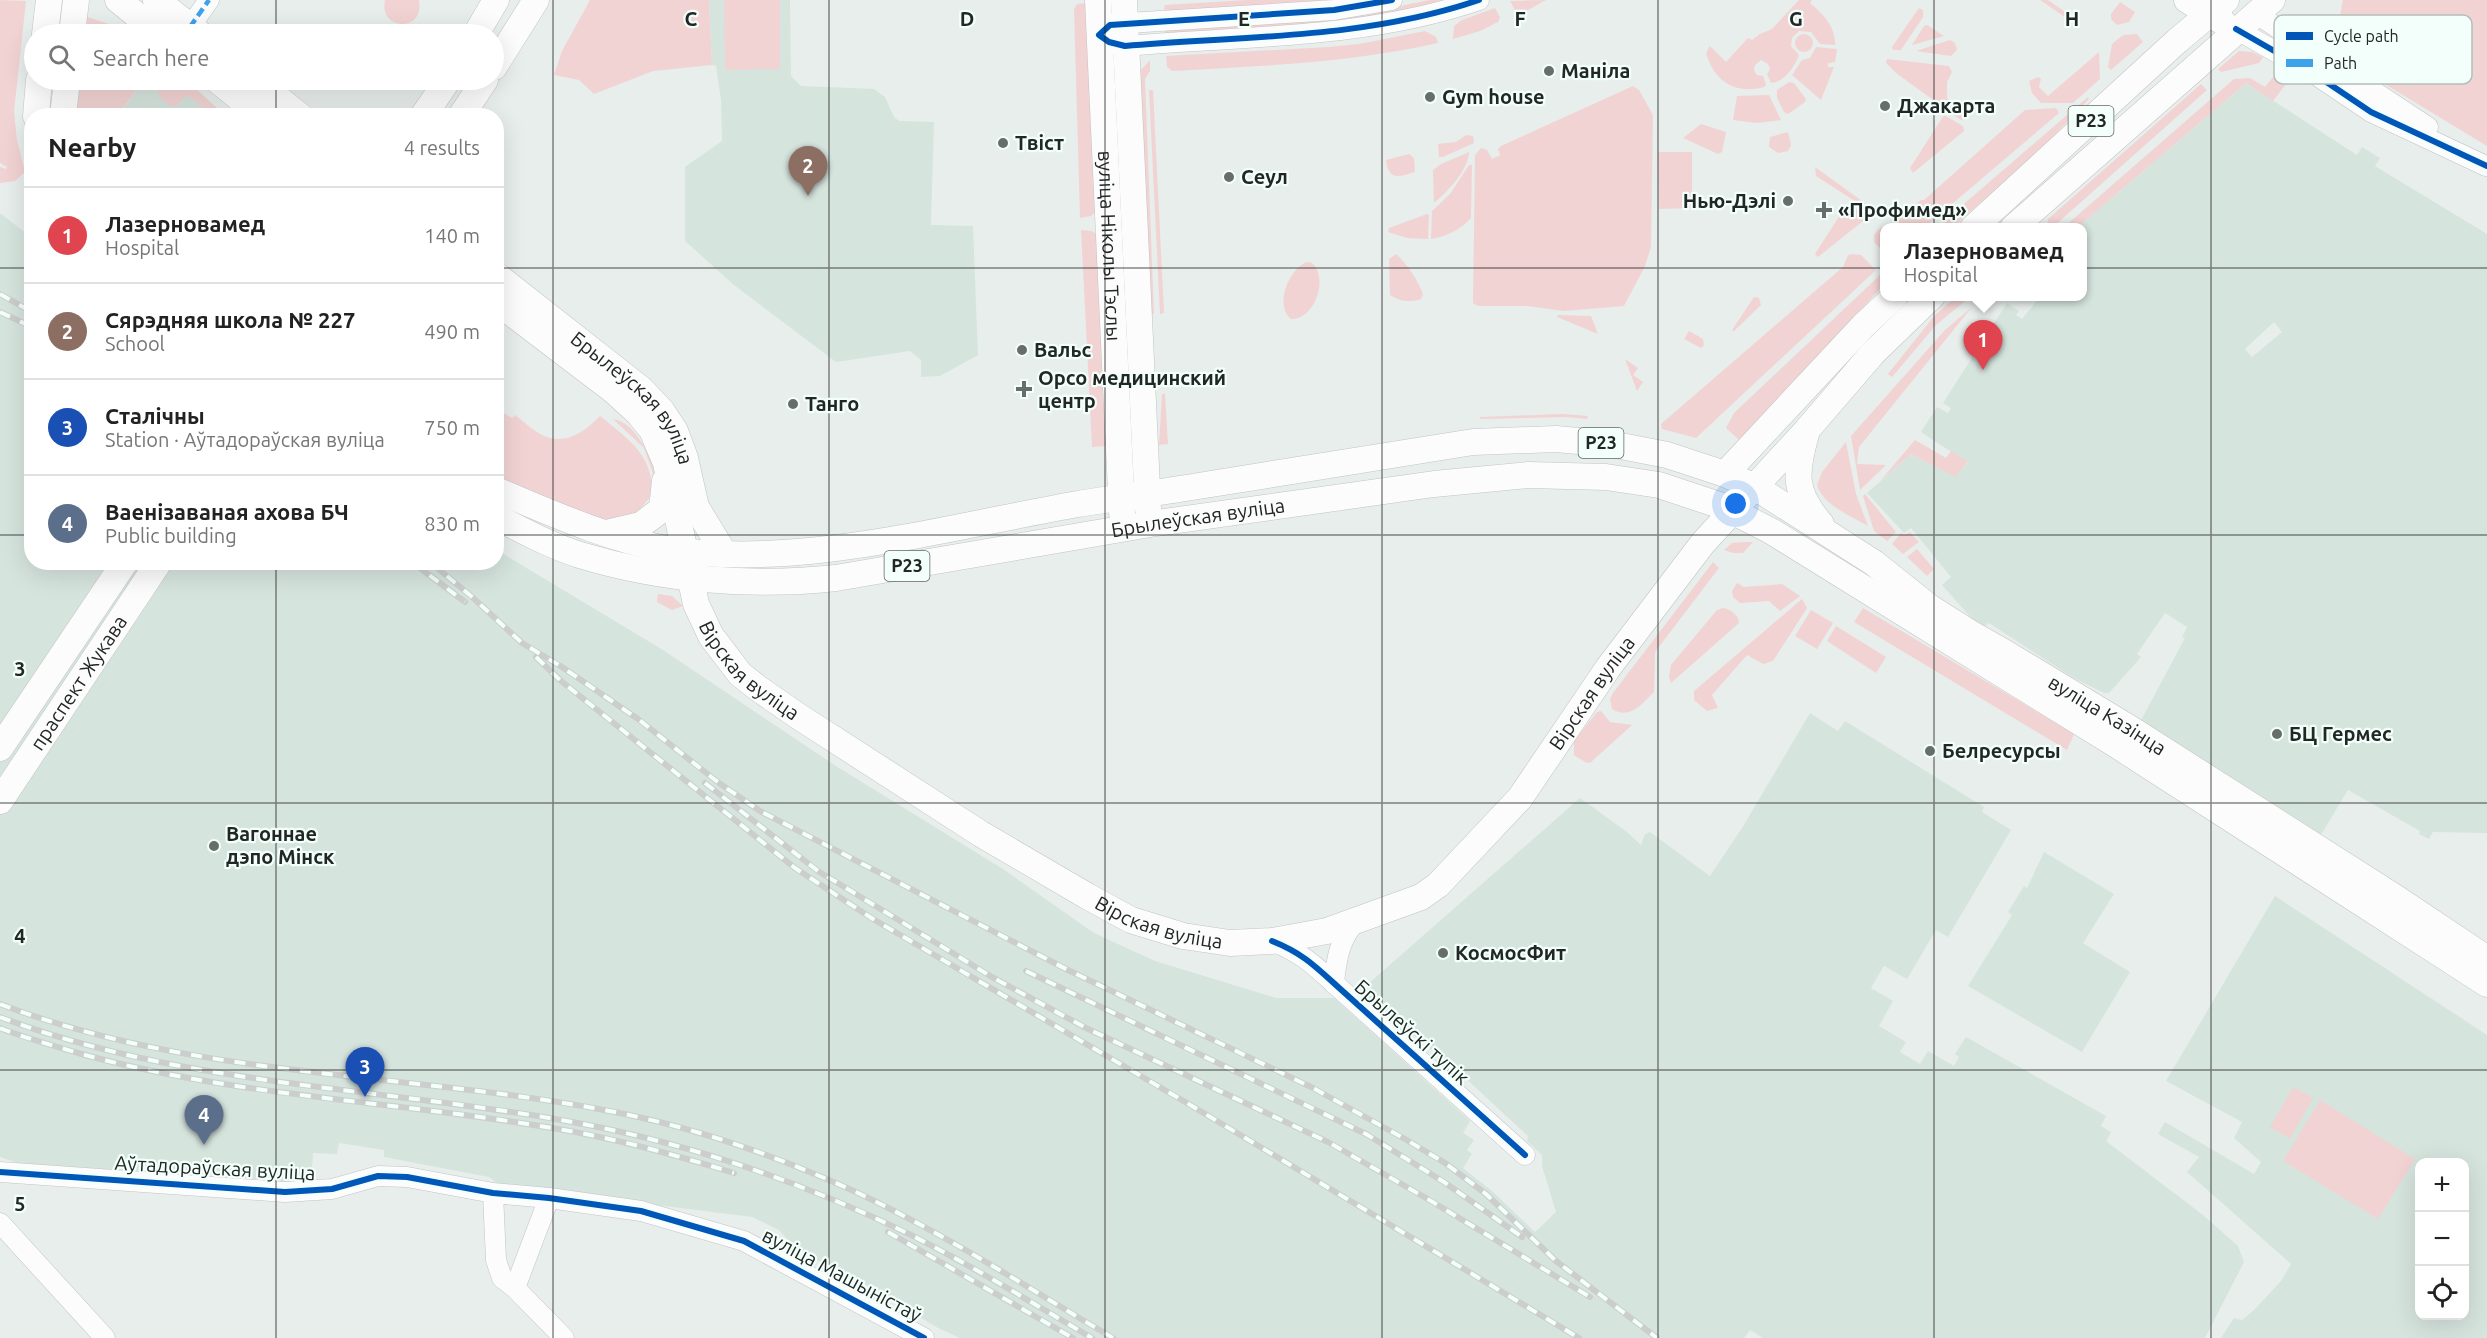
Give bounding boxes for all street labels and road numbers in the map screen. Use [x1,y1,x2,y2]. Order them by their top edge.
road number: Р23 [2068,106,2114,136]
street label: вуліца Ніколы Тэслы [1094,150,1126,342]
street label: Брылеўская вуліца [566,326,698,466]
road number: Р23 [1578,428,1624,458]
street label: Брылеўская вуліца [1109,493,1286,542]
road number: Р23 [884,551,930,581]
street label: праспект Жукава [25,611,131,754]
street label: Вірская вуліца [695,617,804,724]
street label: Вірская вуліца [1544,631,1639,754]
street label: вуліца Казінца [2045,670,2171,760]
street label: Вірская вуліца [1091,891,1224,953]
street label: Брылеўскі тупік [1350,974,1474,1089]
street label: Аўтадораўская вуліца [114,1151,316,1184]
street label: вуліца Машыністаў [759,1223,926,1326]

